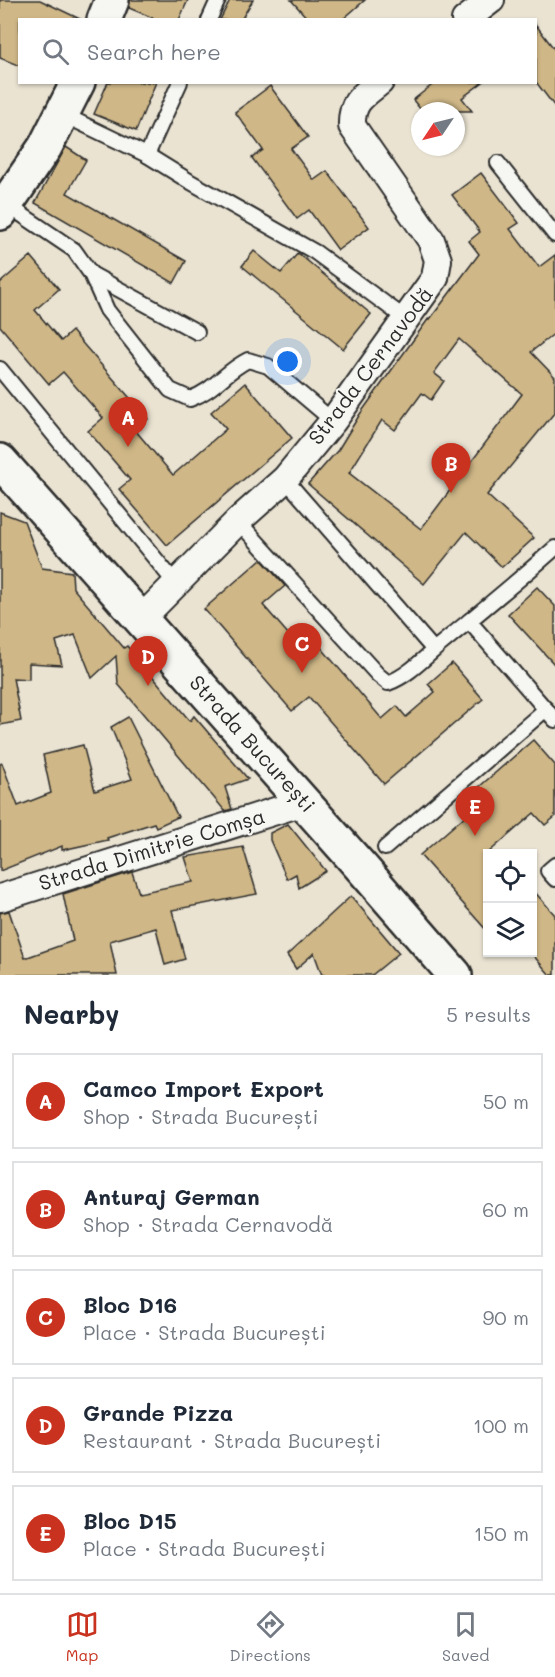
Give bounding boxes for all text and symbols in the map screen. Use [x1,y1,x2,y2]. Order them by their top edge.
search box [18,18,537,84]
icon: search [39,35,72,68]
text: Search here [87,37,221,66]
north arrow [411,102,465,156]
street label: Strada Cernavodă [302,281,438,449]
your location [273,347,302,376]
pin: A [108,398,148,447]
pin: B [432,444,470,493]
pin: C [282,624,322,673]
pin: D [128,636,168,686]
street label: Strada București [184,669,322,818]
pin: E [456,786,494,836]
street label: Strada Dimitrie Comșa [35,801,268,897]
map controls [483,849,537,957]
button: locate [483,849,537,903]
button: layers [483,903,537,957]
text: Nearby [24,997,119,1031]
text: 5 results [446,1001,531,1027]
text: Camco Import Export [83,1074,324,1103]
text: A [39,1088,52,1114]
text: 50 m [483,1088,529,1114]
text: Shop · Strada București [83,1103,318,1129]
text: Anturaj German [83,1182,260,1211]
text: B [39,1196,52,1222]
text: 60 m [482,1196,529,1222]
text: Shop · Strada Cernavodă [83,1211,333,1237]
text: Bloc D16 [83,1290,177,1319]
text: C [38,1304,53,1330]
text: 90 m [483,1304,529,1330]
text: Place · Strada București [83,1319,326,1345]
text: Grande Pizza [83,1398,233,1427]
text: D [38,1412,53,1438]
text: 100 m [473,1412,529,1438]
text: Restaurant · Strada București [83,1427,381,1453]
text: Bloc D15 [83,1506,177,1535]
text: E [39,1520,52,1546]
text: 150 m [474,1520,529,1546]
text: Place · Strada București [83,1535,326,1561]
tab: Map [66,1608,99,1665]
tab: Directions [230,1608,311,1665]
tab: Saved [442,1608,489,1665]

